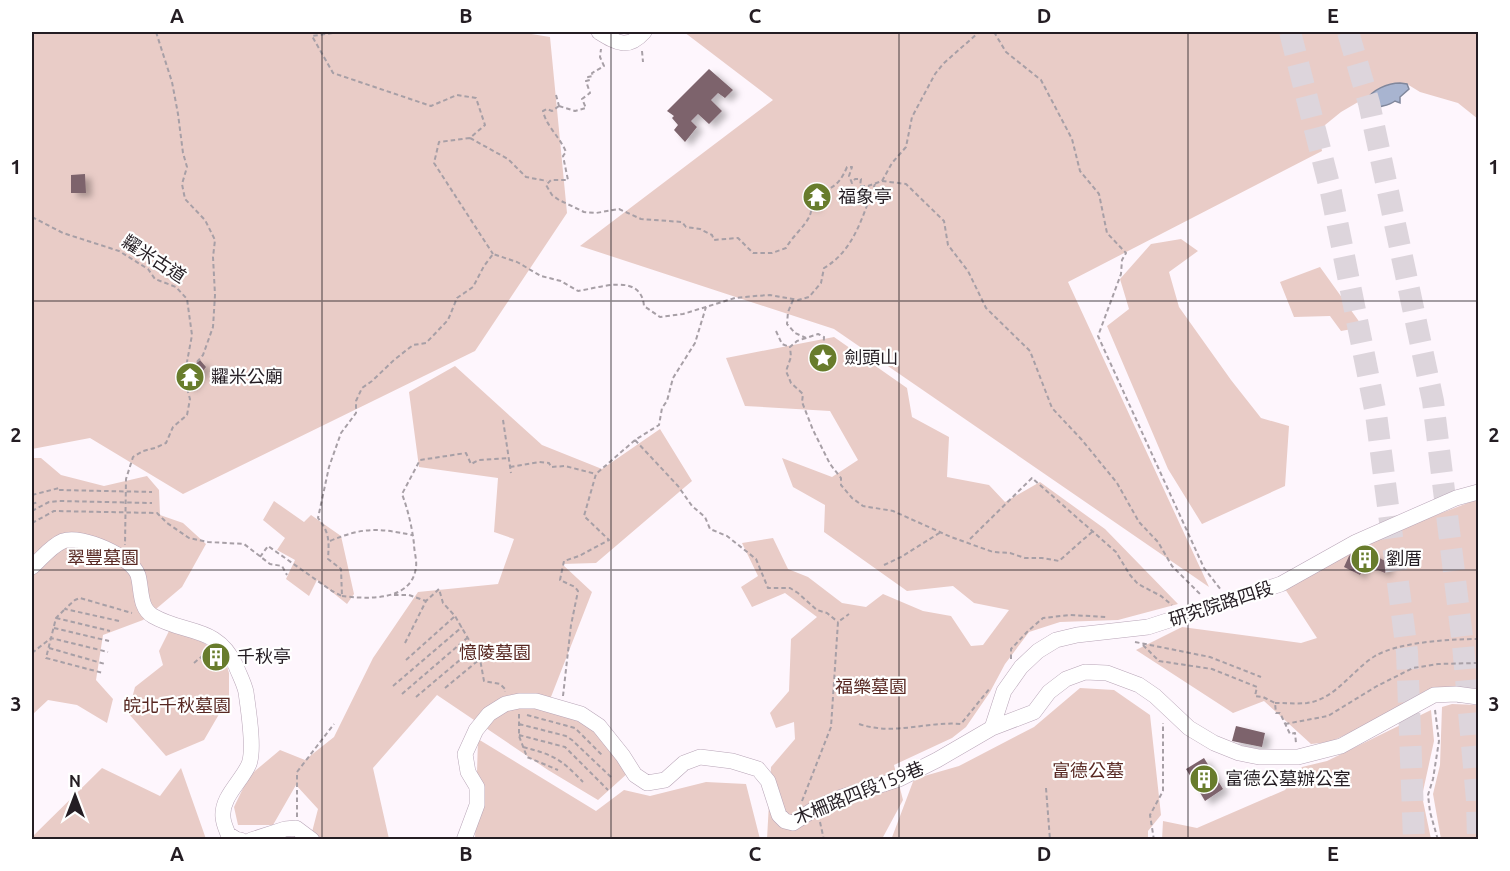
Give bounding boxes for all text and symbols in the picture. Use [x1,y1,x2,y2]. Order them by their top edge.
text: A [170,4,184,27]
text: B [459,4,473,27]
text: C [749,4,762,27]
text: D [1037,4,1051,27]
text: E [1327,4,1339,27]
text: 1 [10,155,22,178]
text: 1 [1488,155,1500,178]
temple icon: 福象亭 [801,181,833,213]
place label: 福象亭 [838,186,892,206]
street label: 糶米古道 [119,230,190,286]
place icon: 劍頭山 [807,342,839,374]
place label: 劍頭山 [844,347,898,367]
temple icon: 糶米公廟 [174,361,206,393]
place label: 糶米公廟 [211,366,283,386]
text: 2 [10,423,22,446]
text: 2 [1488,423,1500,446]
building icon: 劉厝 [1349,543,1381,575]
park label: 翠豐墓園 [67,547,139,567]
place label: 劉厝 [1386,548,1422,568]
street label: 研究院路四段 [1166,577,1275,629]
building icon: 千秋亭 [200,641,232,673]
park label: 憶陵墓園 [459,642,531,662]
place label: 千秋亭 [237,646,291,666]
park label: 福樂墓園 [835,676,907,696]
text: 3 [10,692,22,715]
text: 3 [1488,692,1500,715]
park label: 皖北千秋墓園 [123,695,231,715]
street label: 木柵路四段159巷 [791,757,927,827]
park label: 富德公墓 [1052,760,1124,780]
building icon: 富德公墓辦公室 [1188,763,1220,795]
north arrow [45,766,105,826]
place label: 富德公墓辦公室 [1225,768,1351,788]
text: N [69,772,81,790]
text: A [170,842,184,865]
text: B [459,842,473,865]
text: C [749,842,762,865]
text: D [1037,842,1051,865]
text: E [1327,842,1339,865]

